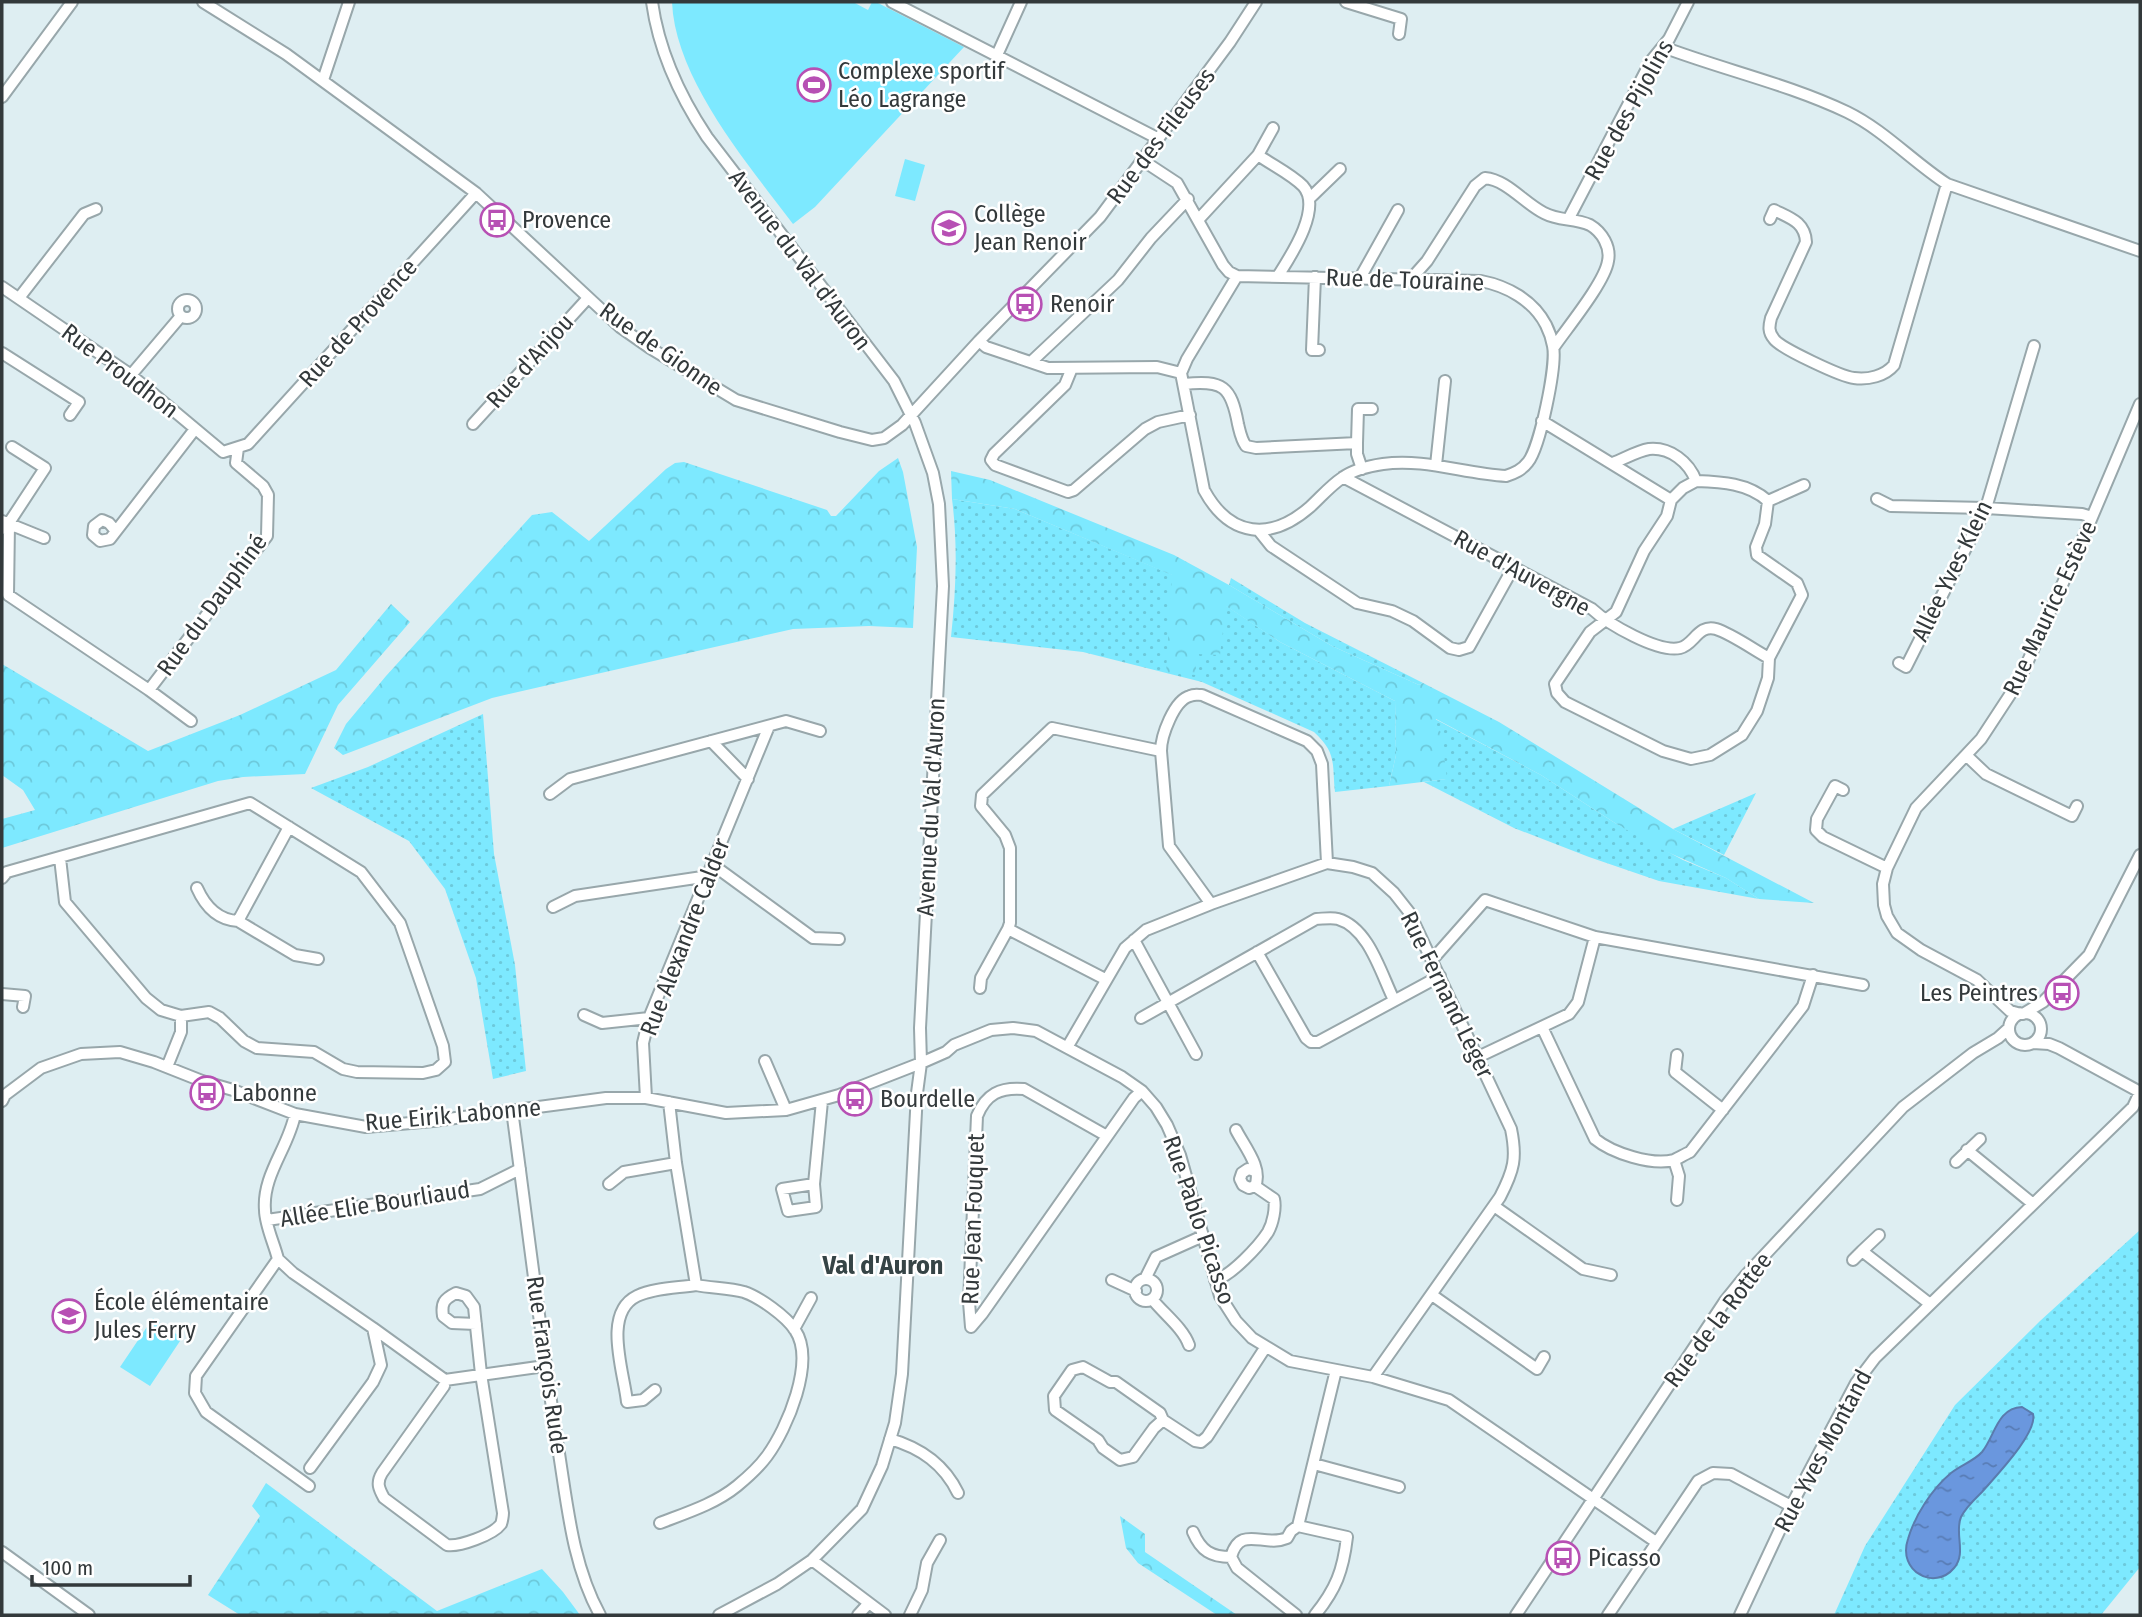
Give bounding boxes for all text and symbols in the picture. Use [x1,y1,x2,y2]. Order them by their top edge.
street label: Rue des Pijolins [1579,35,1679,185]
place label: Complexe sportif Léo Lagrange [838,57,1006,113]
street label: Rue des Fileuses [1101,63,1221,209]
sports icon: Complexe sportif Léo Lagrange [795,66,833,104]
street label: Avenue du Val d'Auron [723,164,877,356]
place label: Collège Jean Renoir [974,200,1087,256]
bus stop icon: Provence [478,201,516,239]
place label: Provence [522,206,611,234]
school or university icon: Collège Jean Renoir [930,209,968,247]
street label: Rue de Provence [293,253,423,393]
street label: Rue de Touraine [1325,263,1485,297]
bus stop icon: Renoir [1006,285,1044,323]
place label: Renoir [1050,290,1115,318]
street label: Rue de Gionne [594,296,728,402]
street label: Rue d'Anjou [481,308,579,414]
street label: Rue Proudhon [56,318,184,424]
street label: Allée Yves Klein [1906,496,1998,646]
street label: Rue Maurice Estève [1997,516,2103,700]
street label: Rue d'Auvergne [1449,524,1595,622]
street label: Rue du Dauphiné [151,529,273,681]
street label: Avenue du Val d'Auron [911,697,951,917]
street label: Rue Alexandre Calder [634,834,736,1040]
street label: Rue Fernand Léger [1395,907,1500,1083]
bus stop icon: Les Peintres [2043,974,2081,1012]
place label: Les Peintres [1920,979,2038,1007]
bus stop icon: Labonne [188,1074,226,1112]
place label: Labonne [232,1079,317,1107]
bus stop icon: Bourdelle [836,1080,874,1118]
place label: Bourdelle [880,1085,975,1113]
street label: Rue Eirik Labonne [364,1093,542,1137]
street label: Rue Pablo Picasso [1157,1132,1241,1308]
street label: Rue Jean Fouquet [956,1133,990,1305]
street label: Allée Elie Bourliaud [278,1175,472,1233]
street label: Rue de la Rottée [1658,1247,1778,1393]
district label: Val d'Auron [822,1250,943,1281]
street label: Rue François Rude [521,1274,573,1456]
place label: École élémentaire Jules Ferry [94,1287,269,1344]
school or university icon: École élémentaire Jules Ferry [50,1297,88,1335]
street label: Rue Yves Montand [1768,1365,1878,1537]
bus stop icon: Picasso [1544,1539,1582,1577]
scale bar [32,1544,189,1588]
place label: Picasso [1588,1544,1661,1572]
text: 100 m [42,1555,93,1581]

